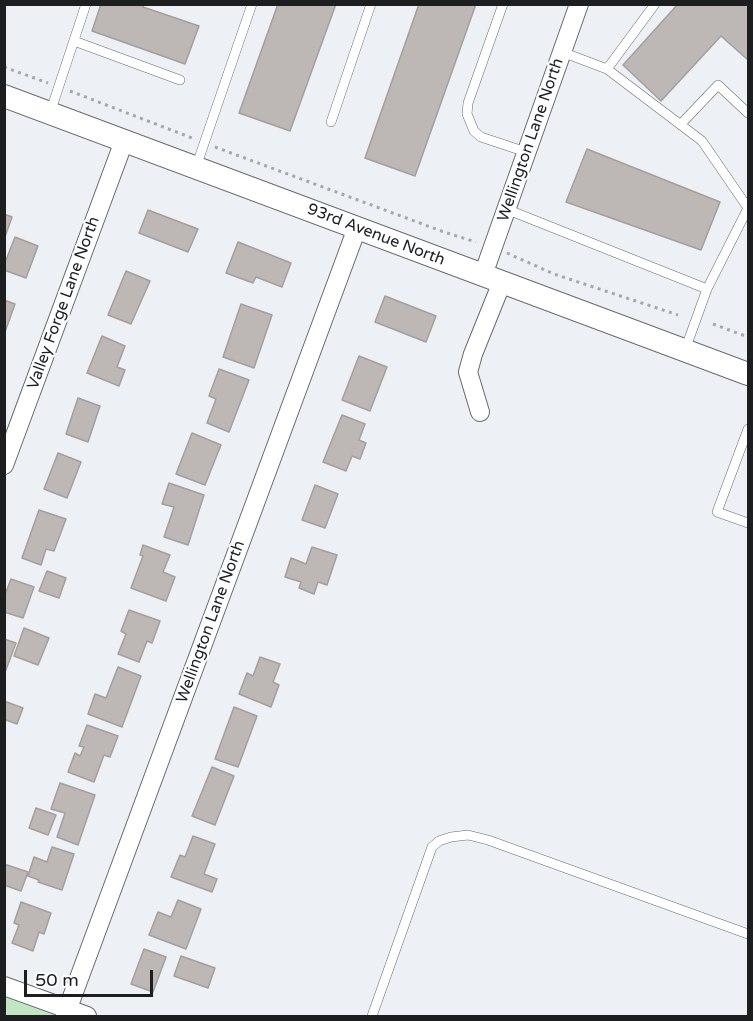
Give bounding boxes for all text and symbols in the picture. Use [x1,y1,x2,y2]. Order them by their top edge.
street label: Wellington Lane North [494,56,568,224]
street label: 93rd Avenue North [304,200,448,270]
street label: Valley Forge Lane North [24,214,104,392]
street label: Wellington Lane North [173,538,249,706]
scale bar [27,958,156,996]
text: 50 m [35,969,79,991]

